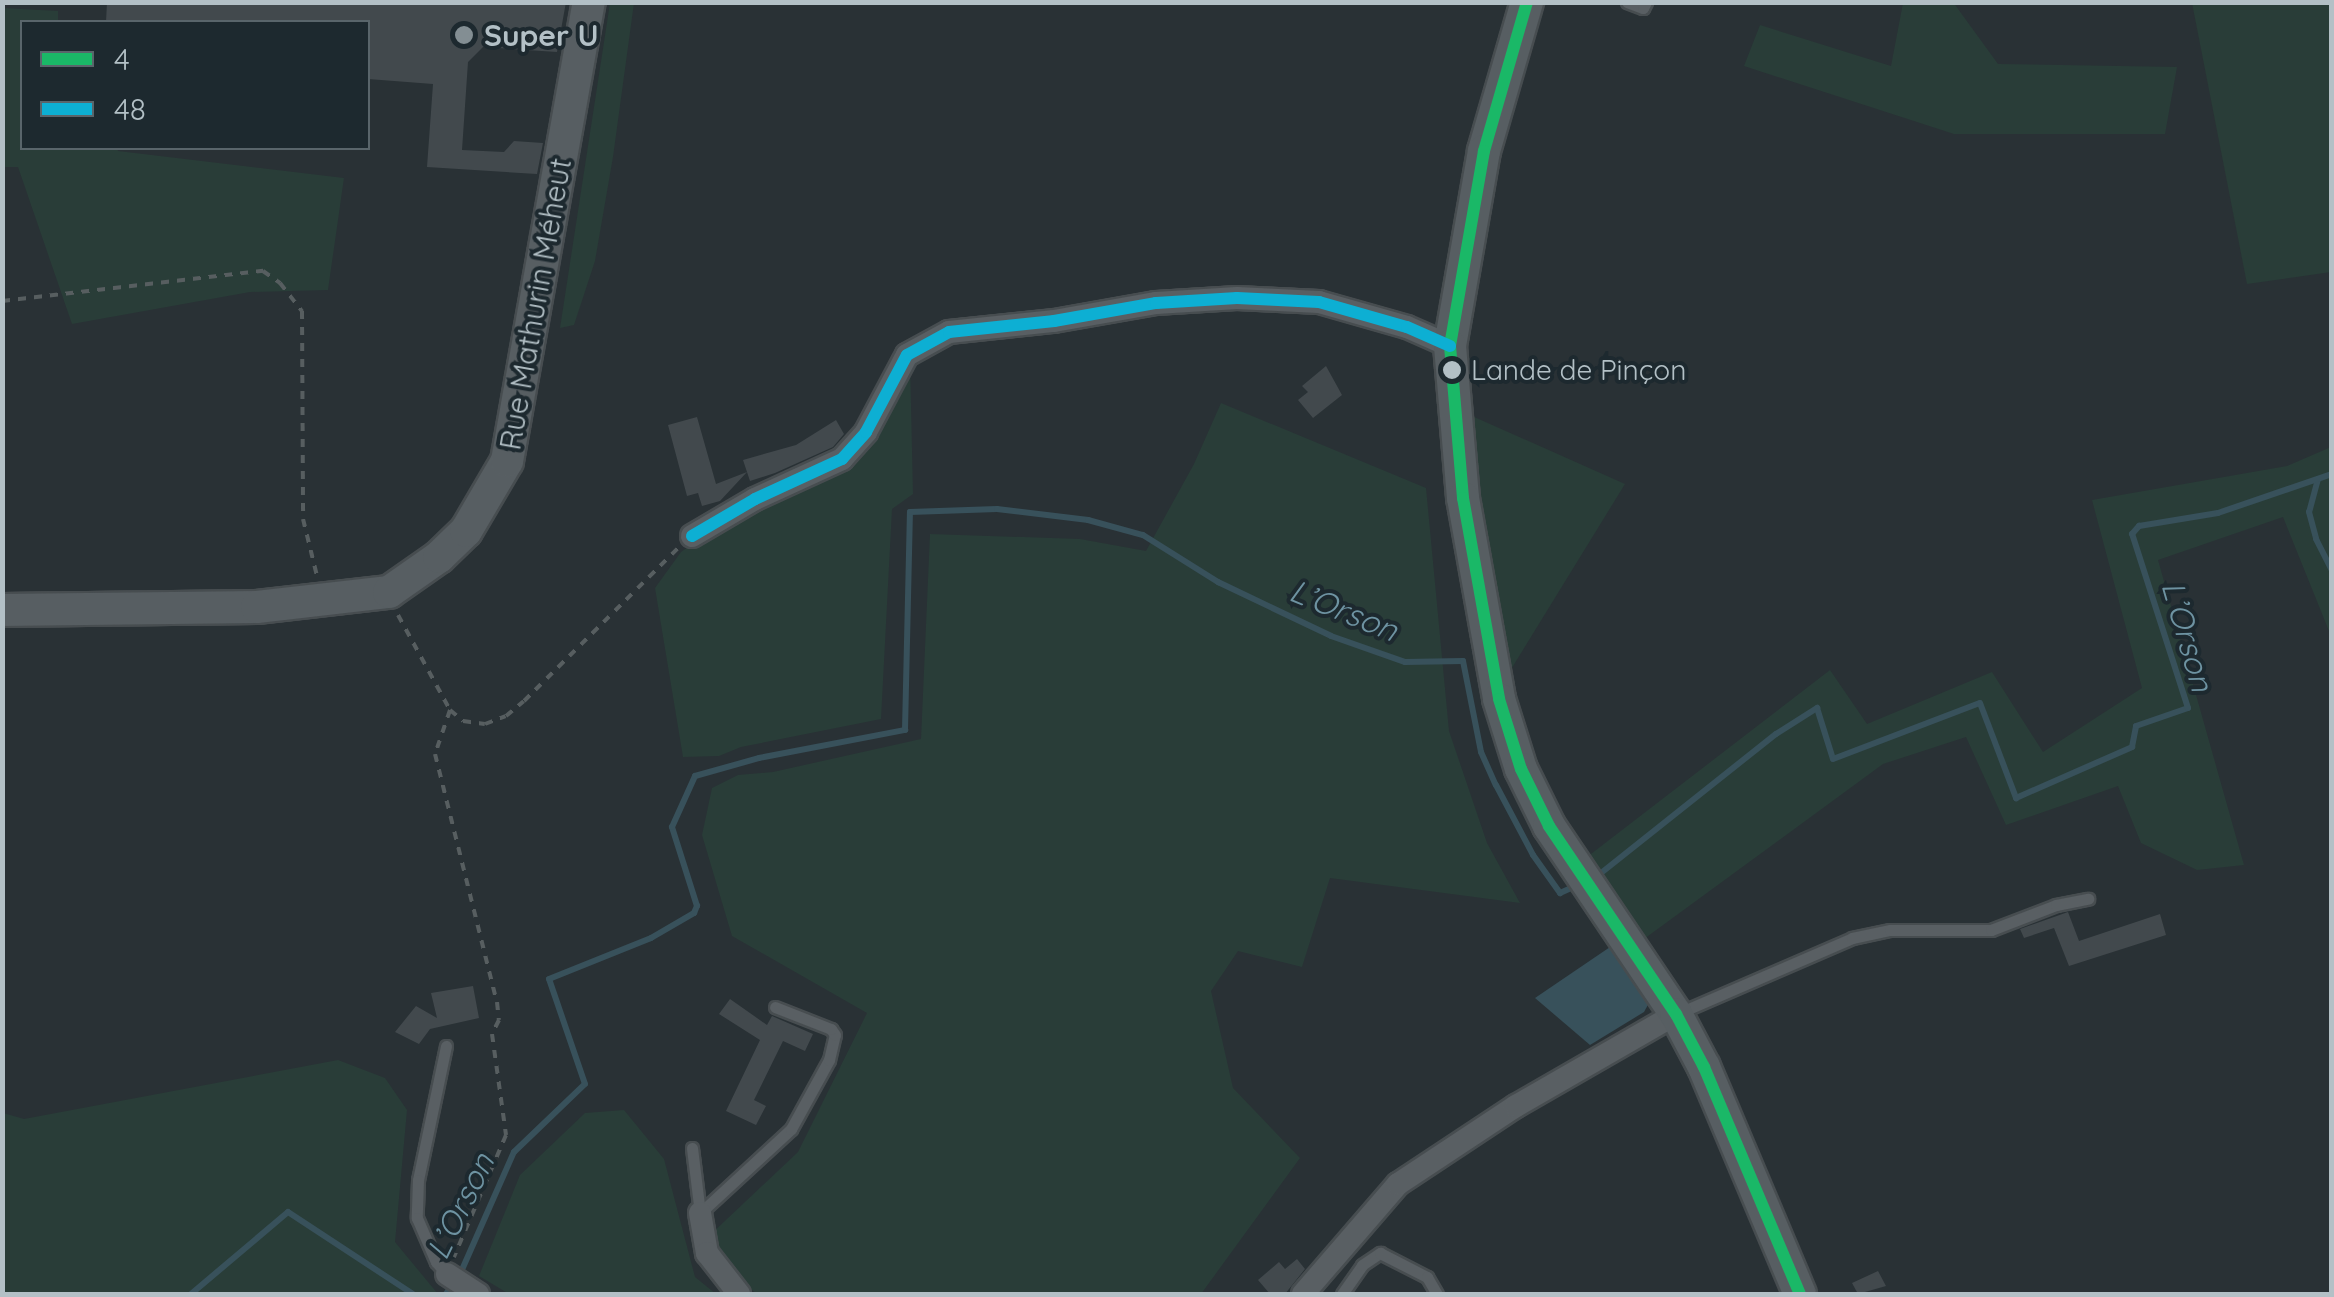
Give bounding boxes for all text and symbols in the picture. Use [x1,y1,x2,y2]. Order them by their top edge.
place label: Super U [484,17,599,53]
legend [20,20,370,150]
marker: Super U [453,24,475,46]
text: 4 [114,40,130,78]
text: 48 [114,90,146,128]
street label: Rue Mathurin Méheut [492,155,578,453]
place label: Lande de Pinçon [1471,353,1686,387]
marker: Lande de Pinçon [1442,360,1462,380]
water label: L’Orson [1284,571,1404,649]
water label: L’Orson [2154,576,2222,696]
water label: L’Orson [418,1147,502,1265]

